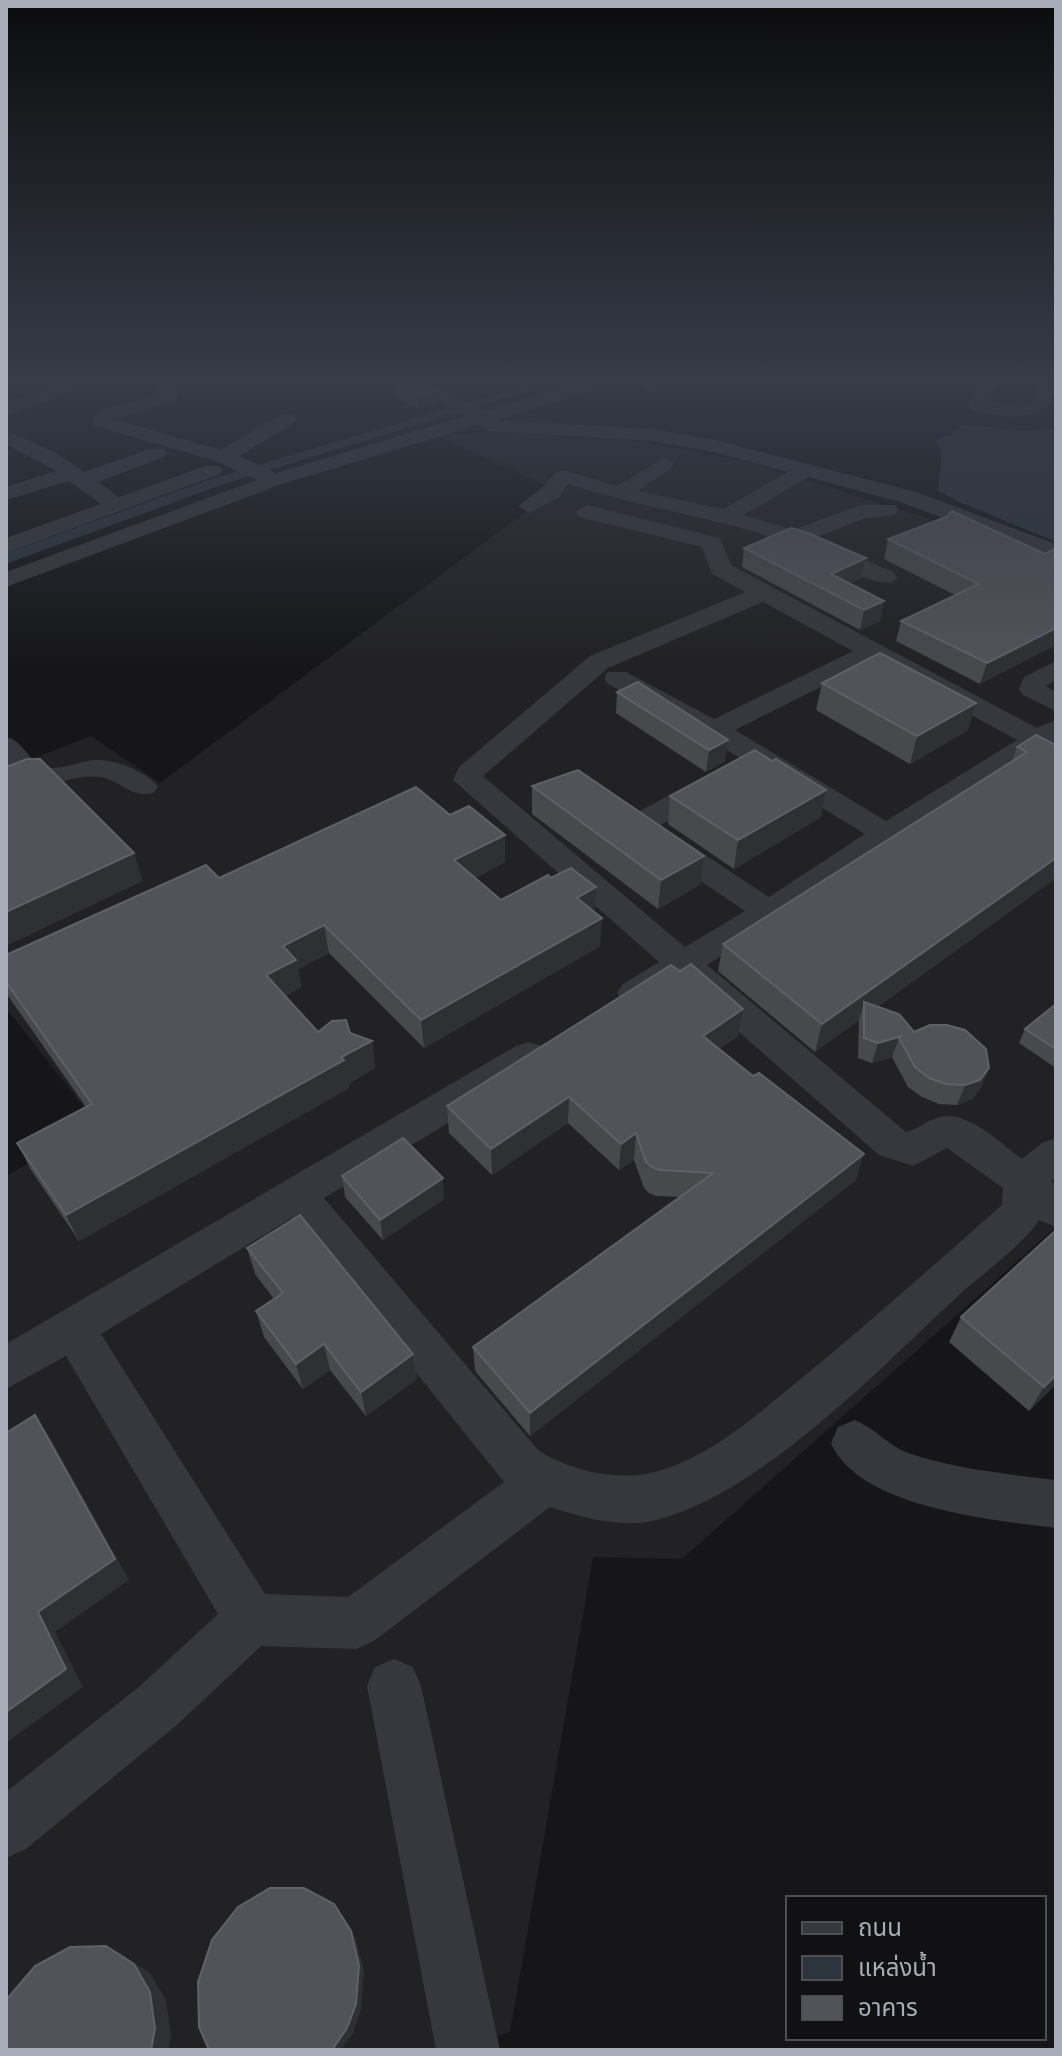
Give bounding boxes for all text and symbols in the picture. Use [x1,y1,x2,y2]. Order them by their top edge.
legend [786,1896,1046,2040]
text: ถนน [858,1912,902,1943]
text: แหล่งน้ำ [858,1951,937,1983]
text: อาคาร [858,1992,918,2023]

